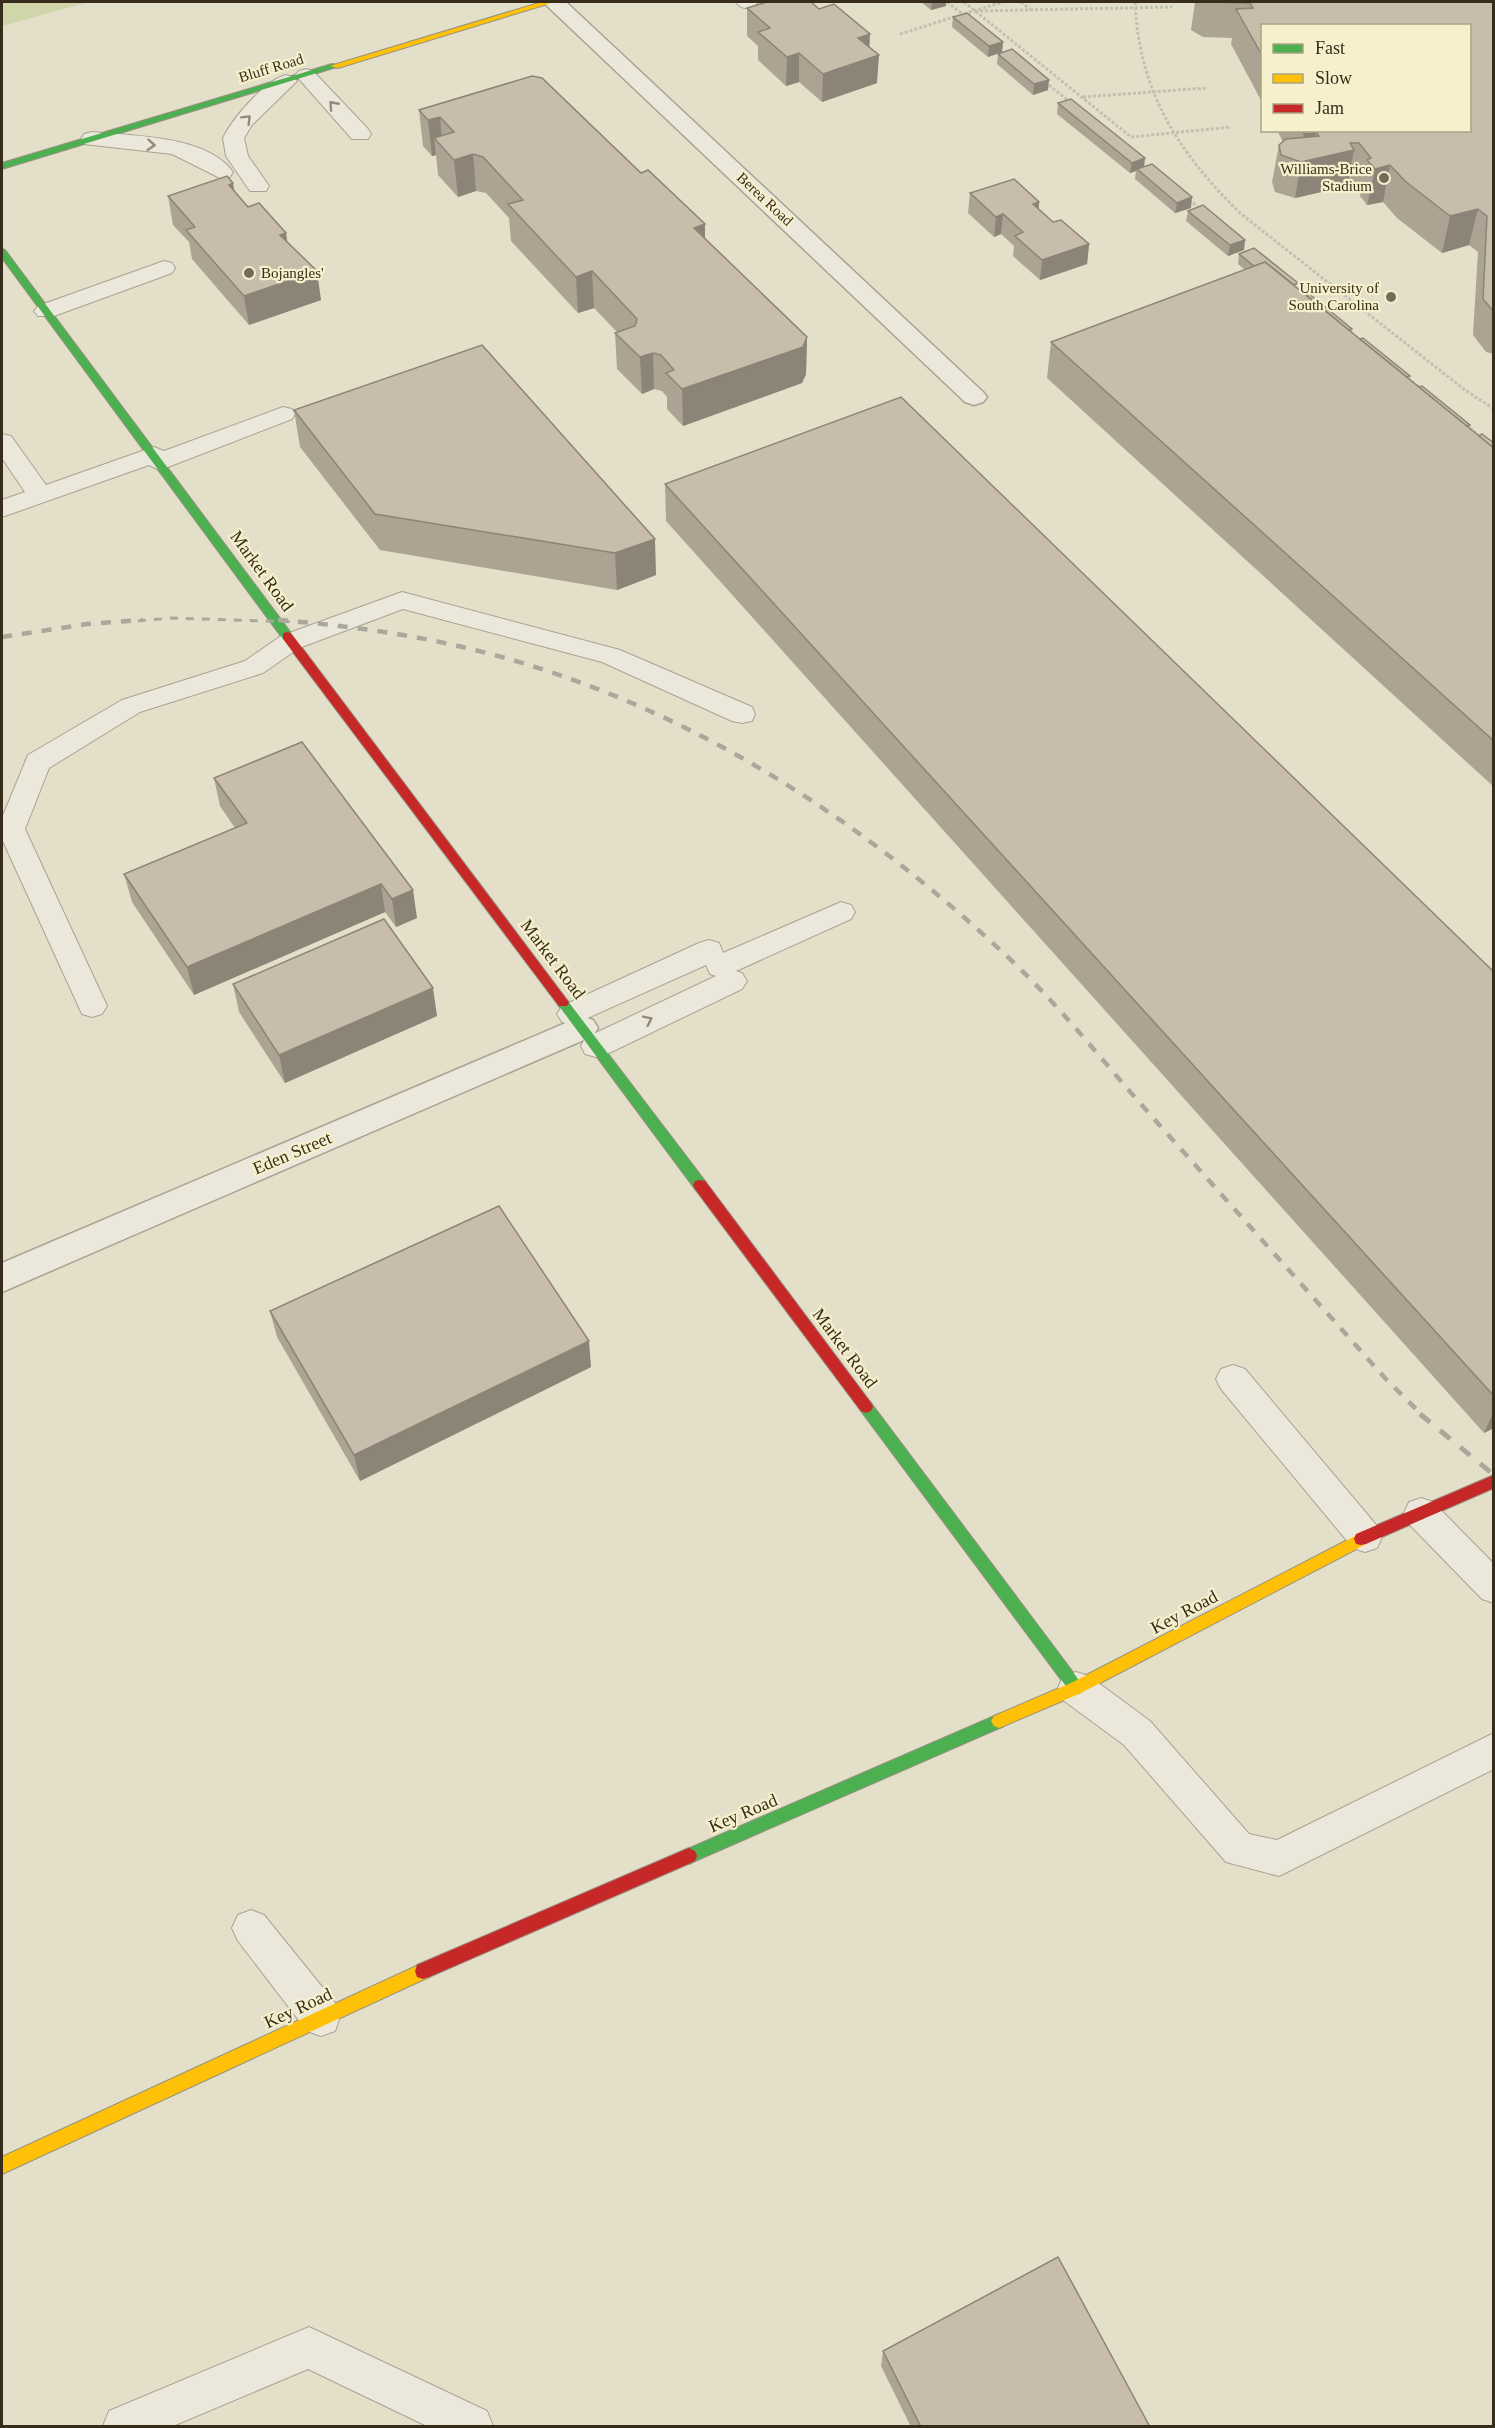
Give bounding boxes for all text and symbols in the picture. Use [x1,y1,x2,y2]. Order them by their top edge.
legend [1261,24,1471,132]
text: Fast [1315,38,1345,58]
street label: Bluff Road [237,50,306,85]
text: Slow [1315,68,1352,88]
text: Jam [1315,98,1344,118]
one-way arrow [329,101,340,112]
one-way arrow [239,115,250,126]
one-way arrow [146,138,155,151]
place label: Williams-Brice Stadium [1280,161,1372,194]
street label: Berea Road [734,169,797,229]
marker: Williams-Brice Stadium [1377,171,1391,185]
place label: Bojangles' [261,265,324,281]
marker: Bojangles' [242,266,256,280]
place label: University of South Carolina [1289,280,1379,313]
marker: University of South Carolina [1384,290,1398,304]
street label: Market Road [226,527,298,615]
street label: Market Road [517,915,589,1003]
one-way arrow [642,1016,653,1028]
street label: Eden Street [250,1127,334,1179]
street label: Market Road [809,1304,881,1392]
street label: Key Road [1147,1586,1221,1638]
street label: Key Road [706,1790,780,1836]
street label: Key Road [261,1984,335,2032]

